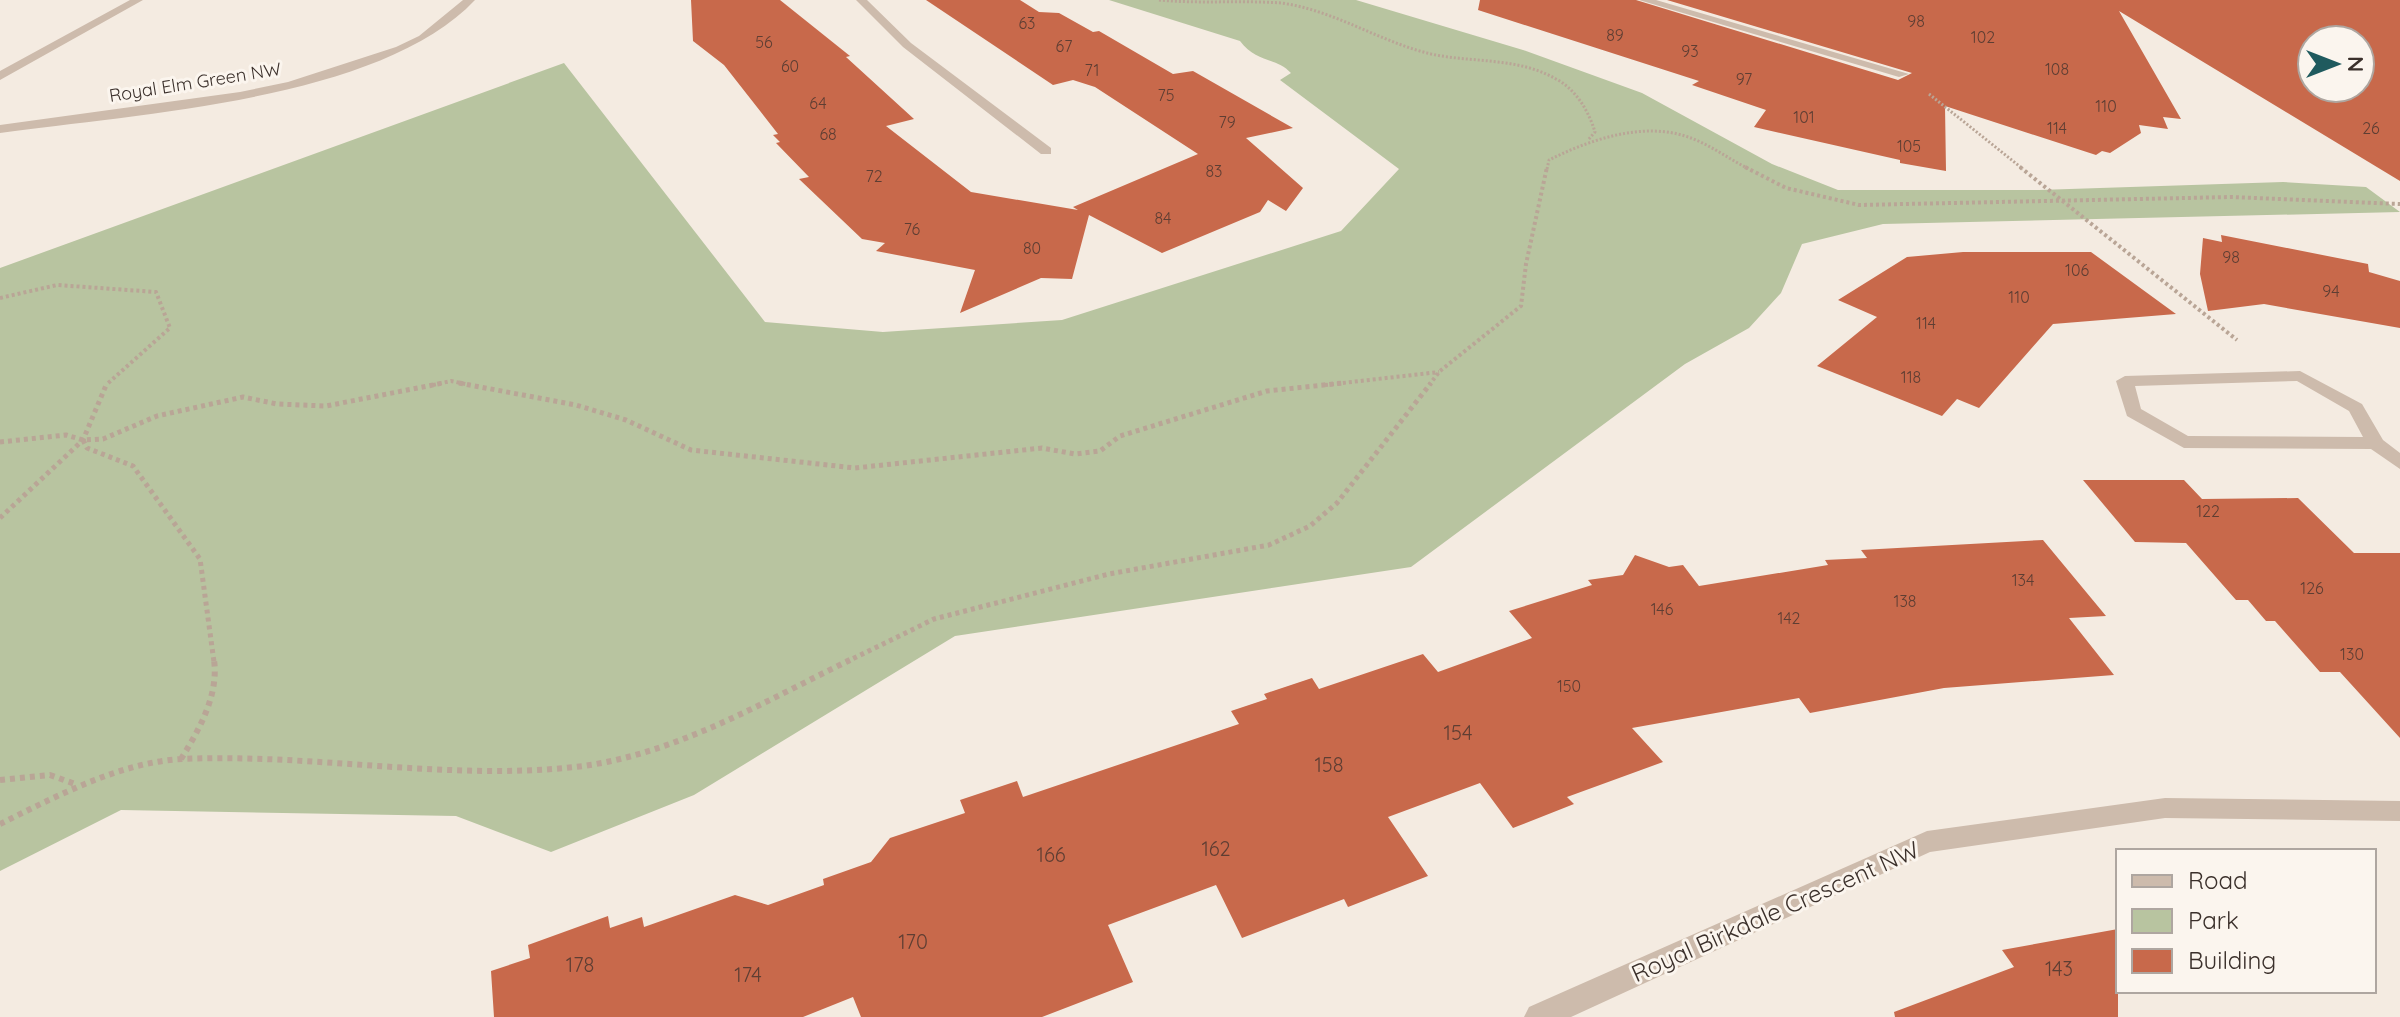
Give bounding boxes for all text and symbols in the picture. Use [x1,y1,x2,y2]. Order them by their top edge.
house number: 98 [1907,11,1925,31]
house number: 63 [1019,13,1036,33]
north arrow [2296,24,2376,104]
house number: 89 [1606,25,1624,45]
house number: 102 [1971,27,1995,47]
house number: 56 [755,32,773,52]
house number: 67 [1056,36,1072,56]
house number: 93 [1681,41,1699,61]
house number: 60 [781,56,799,76]
text: N [2342,56,2370,72]
street label: Royal Elm Green NW [107,57,283,107]
house number: 108 [2045,59,2069,79]
house number: 71 [1085,60,1099,80]
house number: 97 [1736,69,1752,89]
house number: 75 [1158,85,1174,105]
house number: 64 [809,93,827,113]
house number: 110 [2095,96,2117,116]
house number: 101 [1793,107,1815,127]
house number: 79 [1218,112,1236,132]
house number: 114 [2047,118,2067,138]
house number: 26 [2362,118,2380,138]
house number: 68 [819,124,837,144]
house number: 105 [1897,136,1921,156]
house number: 83 [1205,161,1223,181]
house number: 72 [865,166,883,186]
house number: 84 [1154,208,1172,228]
house number: 76 [904,219,921,239]
house number: 80 [1023,238,1041,258]
house number: 98 [2222,247,2240,267]
house number: 106 [2065,260,2089,280]
house number: 94 [2322,281,2340,301]
house number: 110 [2008,287,2030,307]
house number: 114 [1916,313,1936,333]
house number: 118 [1901,367,1921,387]
house number: 122 [2196,501,2220,521]
house number: 134 [2012,570,2034,590]
house number: 126 [2300,578,2324,598]
house number: 138 [1894,591,1916,611]
house number: 146 [1651,599,1674,619]
house number: 142 [1778,608,1801,628]
house number: 130 [2340,644,2364,664]
house number: 150 [1557,676,1581,696]
house number: 154 [1444,720,1472,745]
house number: 158 [1314,752,1344,777]
street label: Royal Birkdale Crescent NW [1626,834,1924,988]
house number: 162 [1201,836,1231,861]
house number: 166 [1037,842,1066,867]
legend [2116,849,2376,993]
text: Road [2188,865,2248,895]
text: Park [2188,905,2239,935]
house number: 170 [898,929,928,954]
text: Building [2188,945,2276,975]
house number: 178 [566,952,594,977]
house number: 143 [2045,956,2073,981]
house number: 174 [734,962,762,987]

